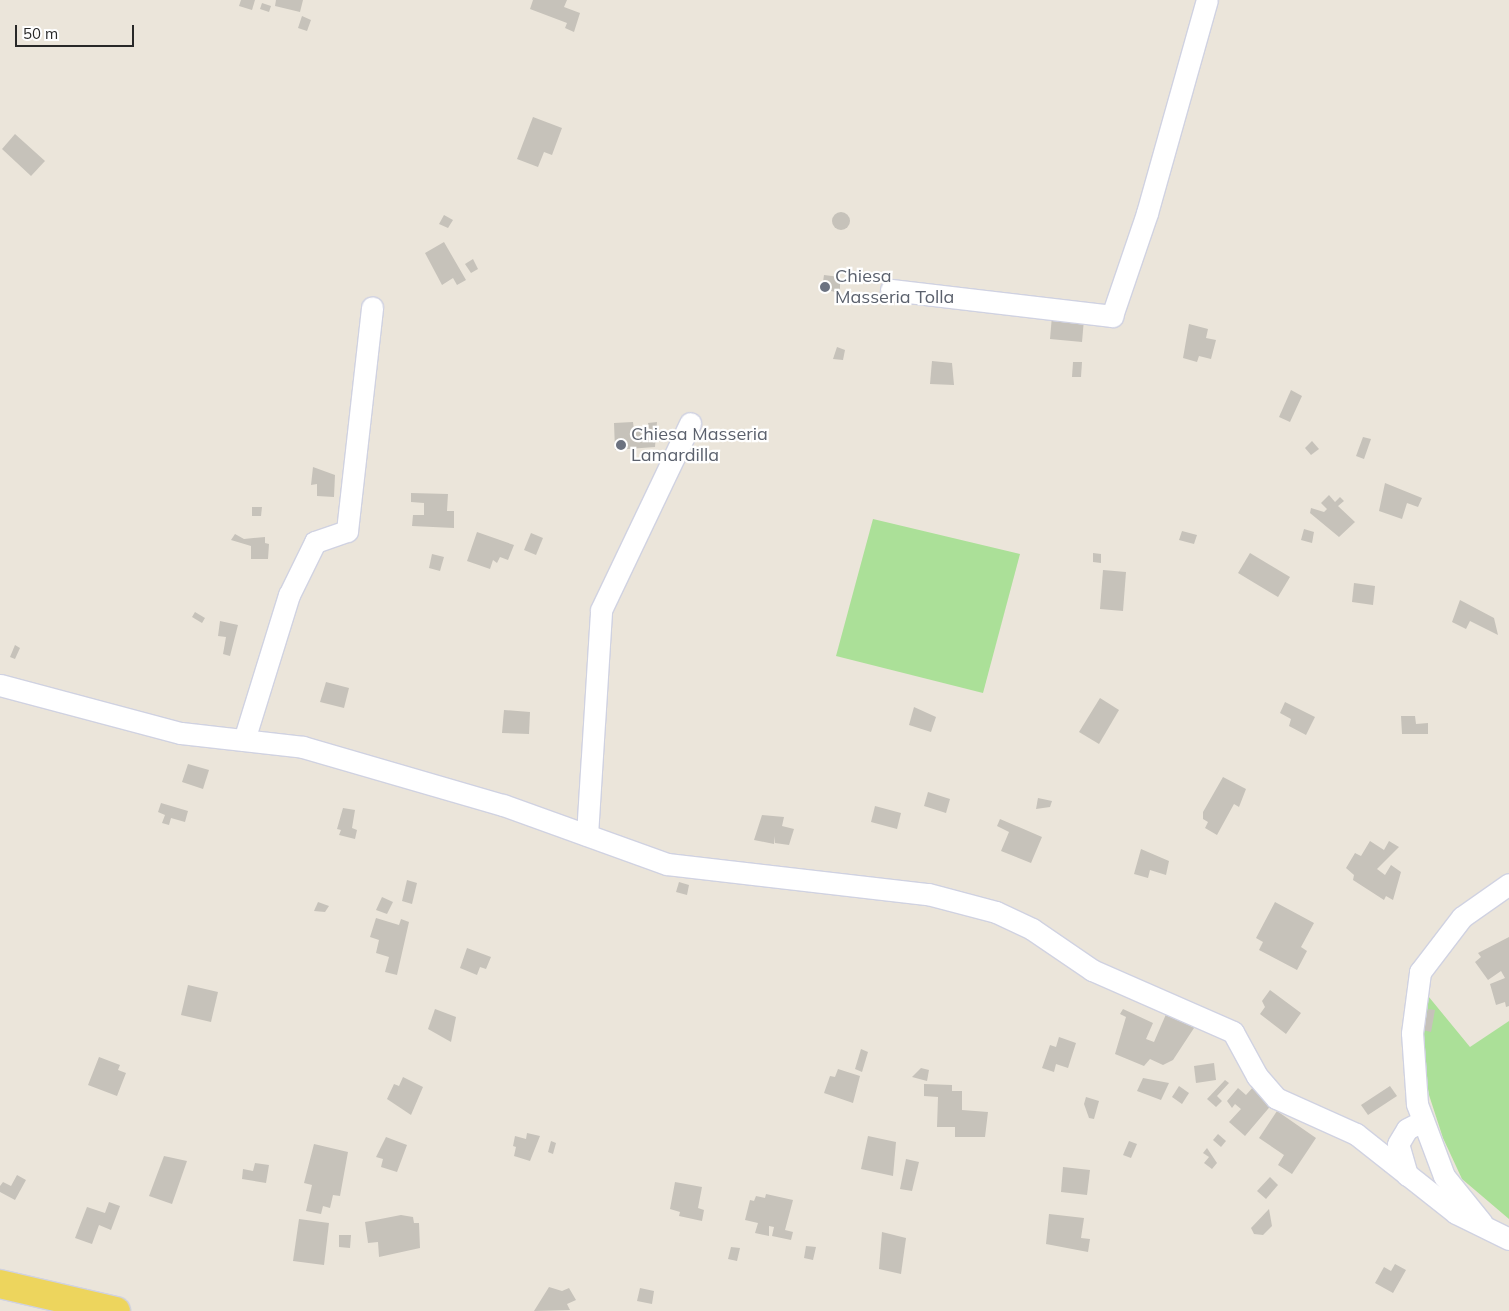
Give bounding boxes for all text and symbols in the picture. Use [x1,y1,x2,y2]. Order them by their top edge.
scale bar [18,15,136,47]
text: 50 m [23,24,58,43]
place label: Chiesa Masseria Tolla [835,266,954,308]
marker: Chiesa Masseria Tolla [819,281,831,293]
place label: Chiesa Masseria Lamardilla [631,424,768,466]
marker: Chiesa Masseria Lamardilla [615,439,627,451]

